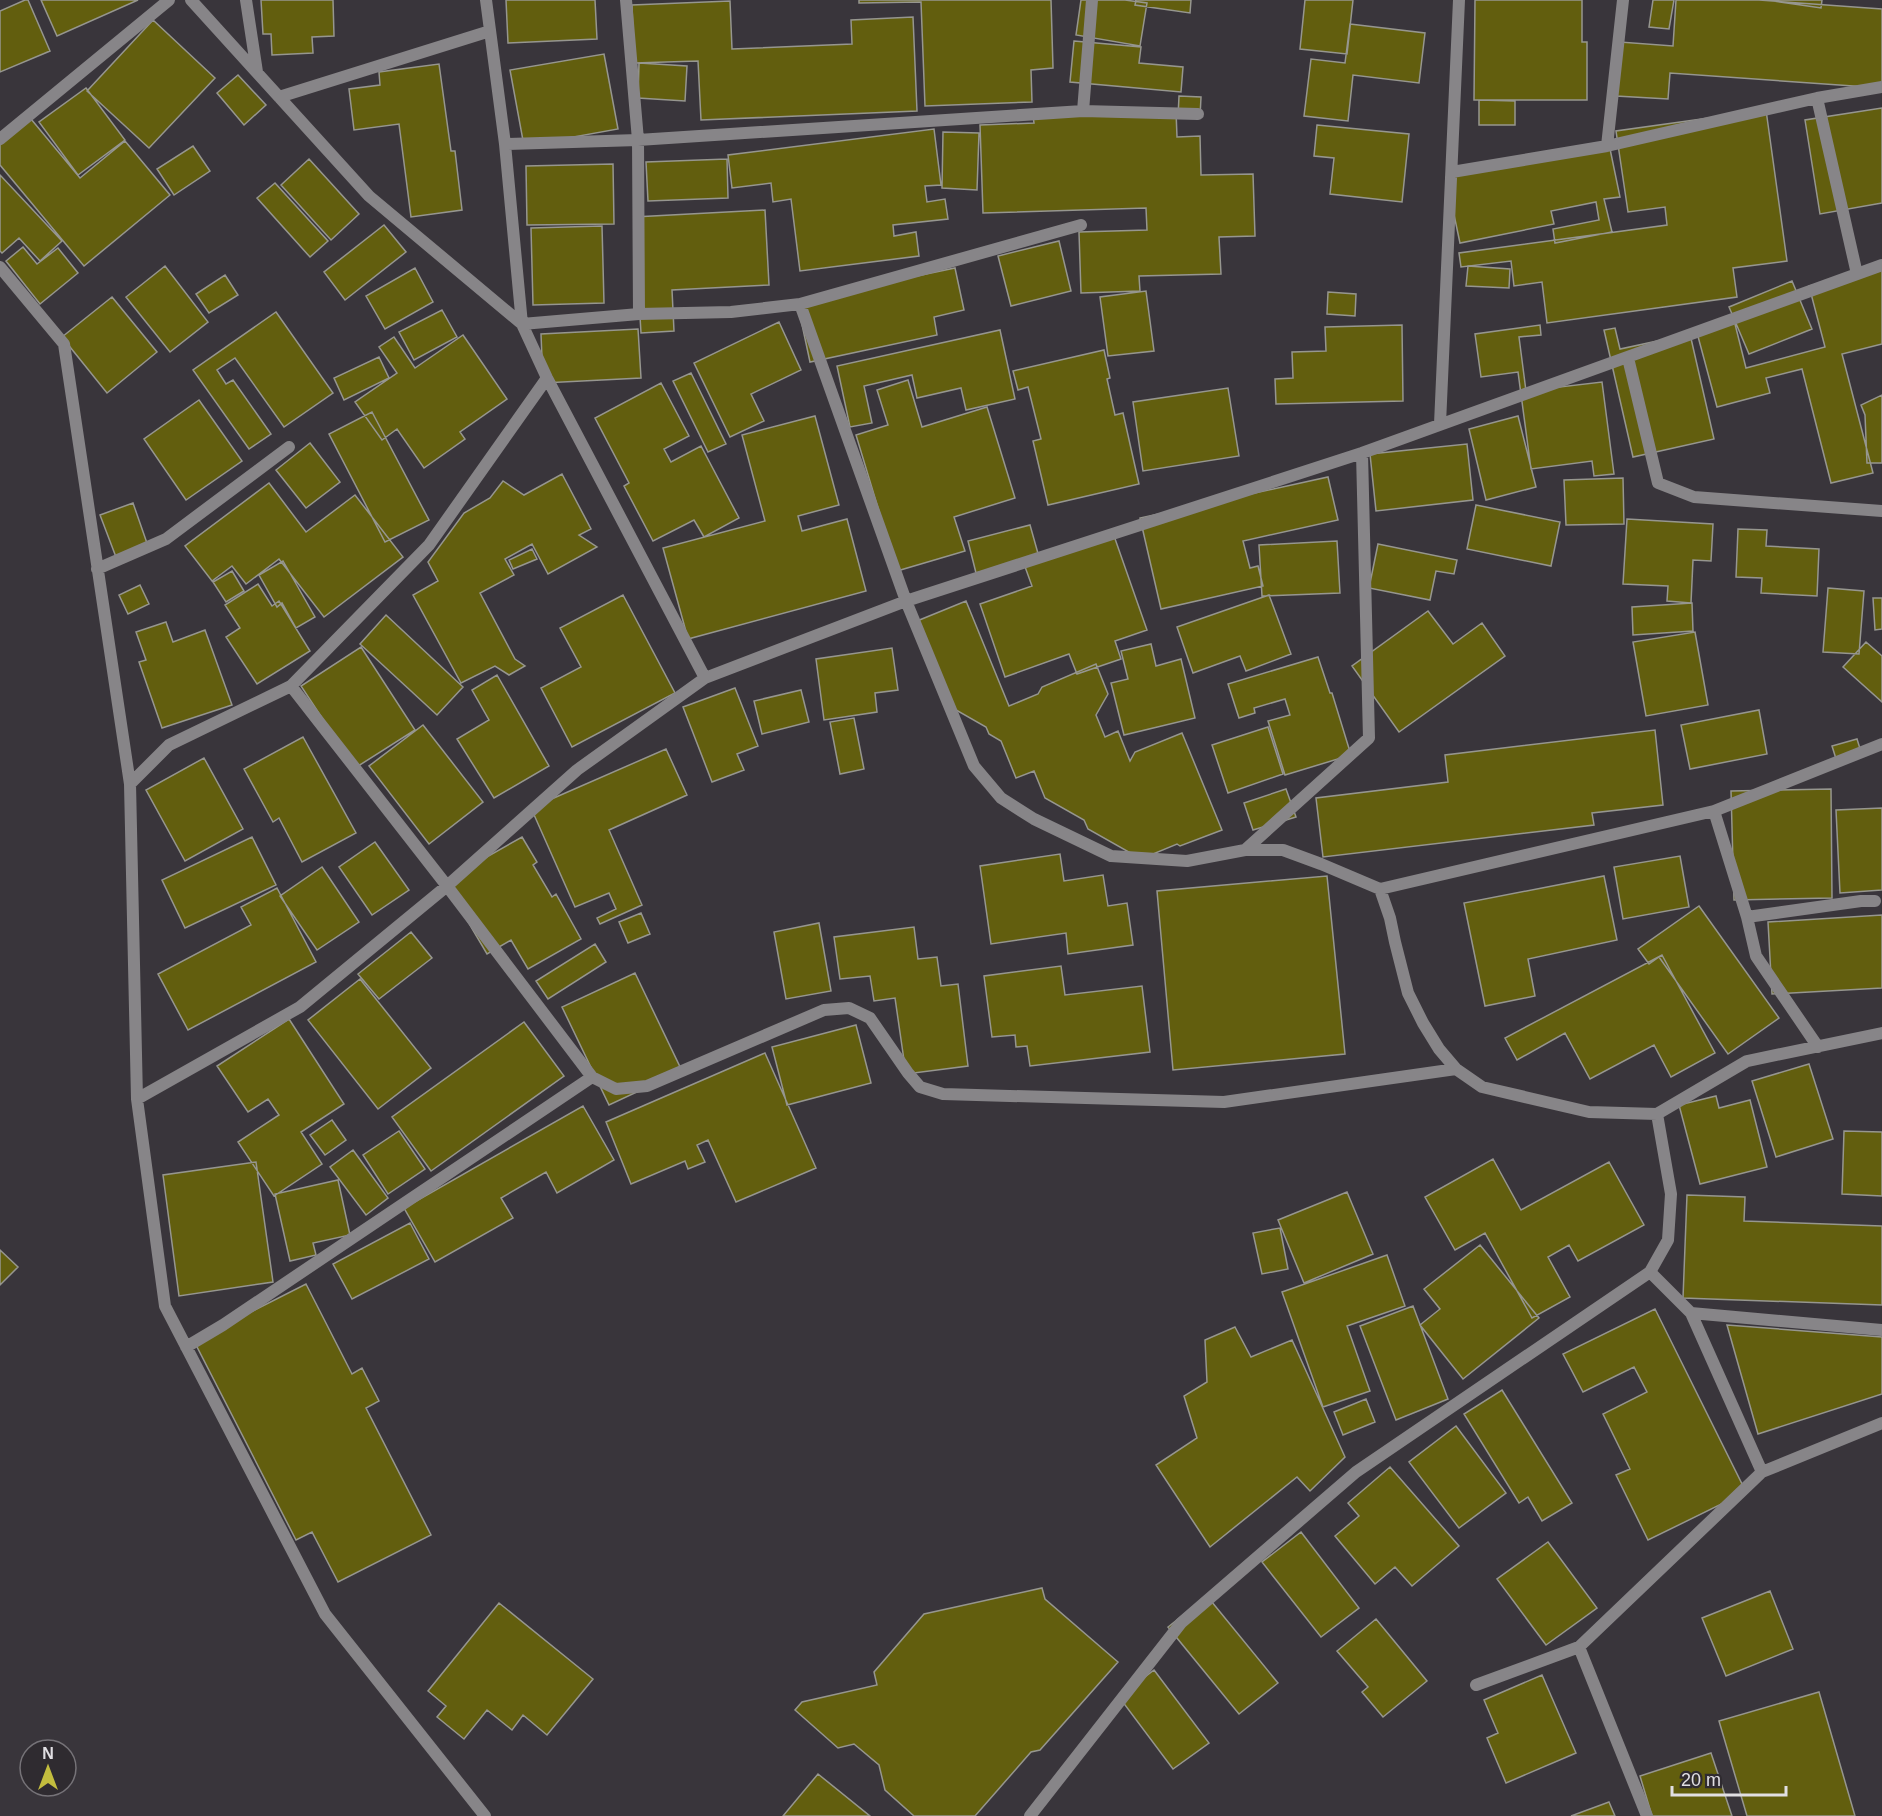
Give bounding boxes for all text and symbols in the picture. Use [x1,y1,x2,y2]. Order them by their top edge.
north arrow [18,1738,78,1798]
text: N [42,1745,54,1762]
scale bar [1672,1759,1786,1797]
text: 20 m [1681,1770,1721,1790]

